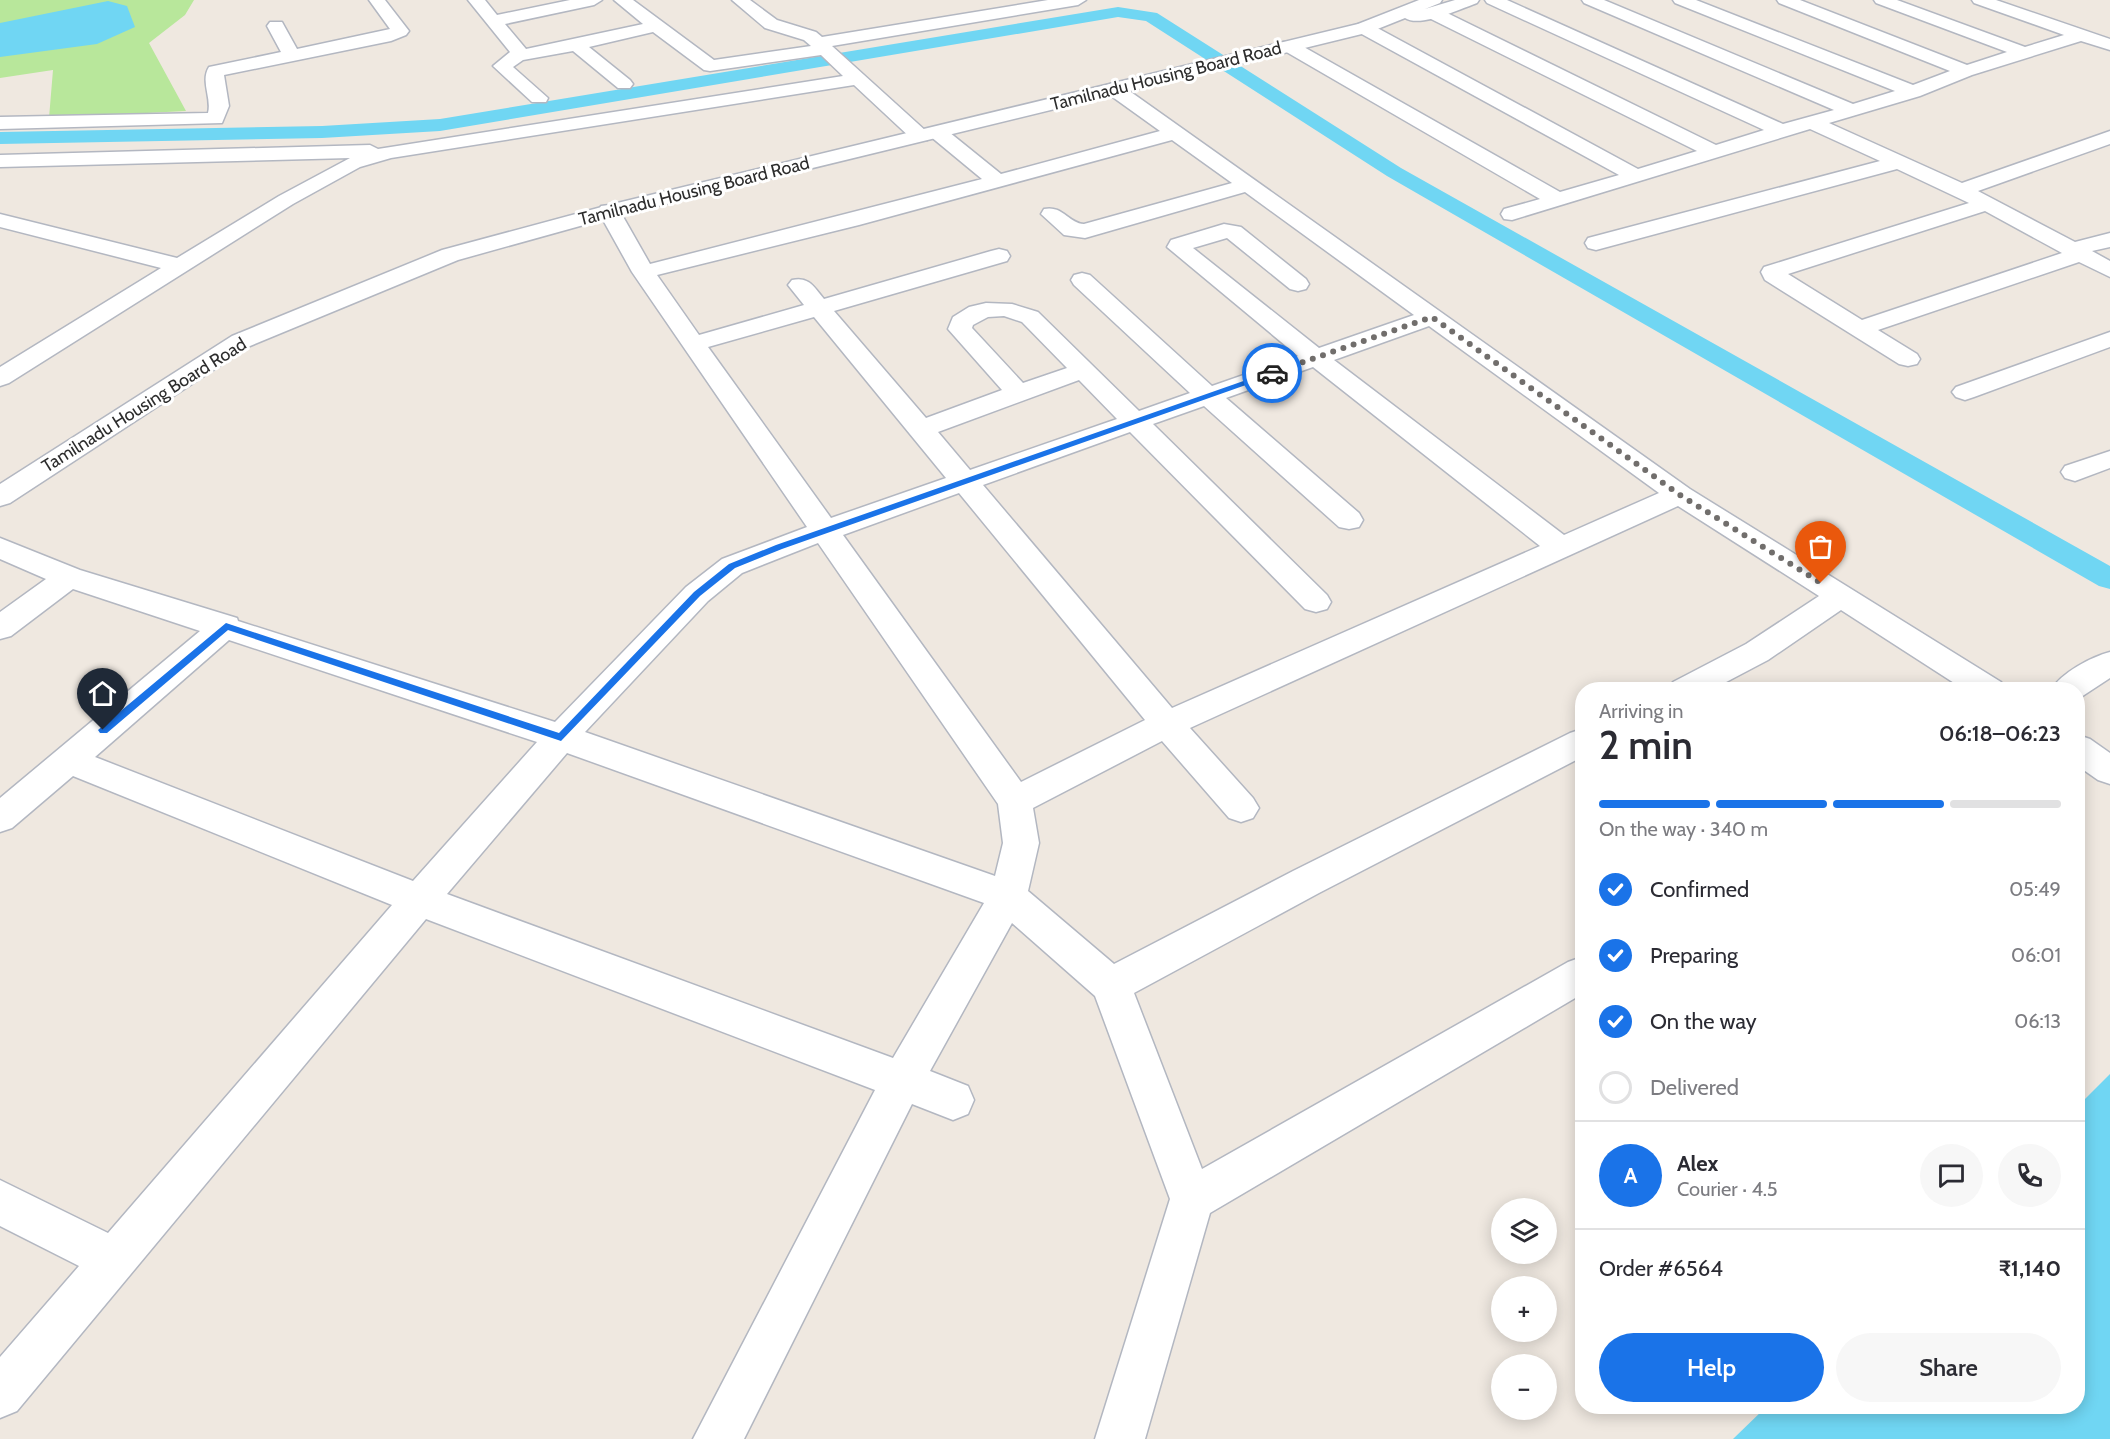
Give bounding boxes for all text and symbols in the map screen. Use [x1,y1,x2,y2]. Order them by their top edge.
street label: Tamilnadu Housing Board Road [1048,37,1284,115]
street label: Tamilnadu Housing Board Road [576,152,812,230]
street label: Tamilnadu Housing Board Road [38,333,250,477]
courier [1242,343,1302,403]
icon: car [1256,357,1289,390]
pin [1795,521,1846,583]
icon: bag [1804,530,1837,563]
pin [77,668,128,730]
icon: home [86,677,119,710]
text: Arriving in [1599,699,1683,723]
text: 06:18–06:23 [1939,720,2061,747]
text: 2 min [1599,721,1693,769]
text: On the way · 340 m [1599,817,1768,841]
icon: check [1599,873,1632,906]
text: Confirmed [1650,876,1749,903]
text: 05:49 [2009,877,2061,901]
icon: check [1599,939,1632,972]
text: Preparing [1650,942,1738,969]
text: 06:01 [2011,943,2061,967]
icon: check [1599,1005,1632,1038]
text: On the way [1650,1008,1757,1035]
text: 06:13 [2014,1009,2061,1033]
text: Delivered [1650,1074,1739,1101]
button: chat [1920,1144,1983,1207]
button: phone [1998,1144,2061,1207]
text: Alex [1677,1150,1718,1177]
text: A [1624,1162,1637,1189]
text: Courier · 4.5 [1677,1177,1778,1201]
map controls [1491,1198,1557,1420]
button: layers [1491,1198,1557,1264]
text: Order #6564 [1599,1255,1723,1282]
text: ₹1,140 [1999,1255,2061,1282]
button: + [1491,1276,1557,1342]
button: Help [1599,1333,1824,1402]
button: Share [1836,1333,2061,1402]
button: − [1491,1354,1557,1420]

